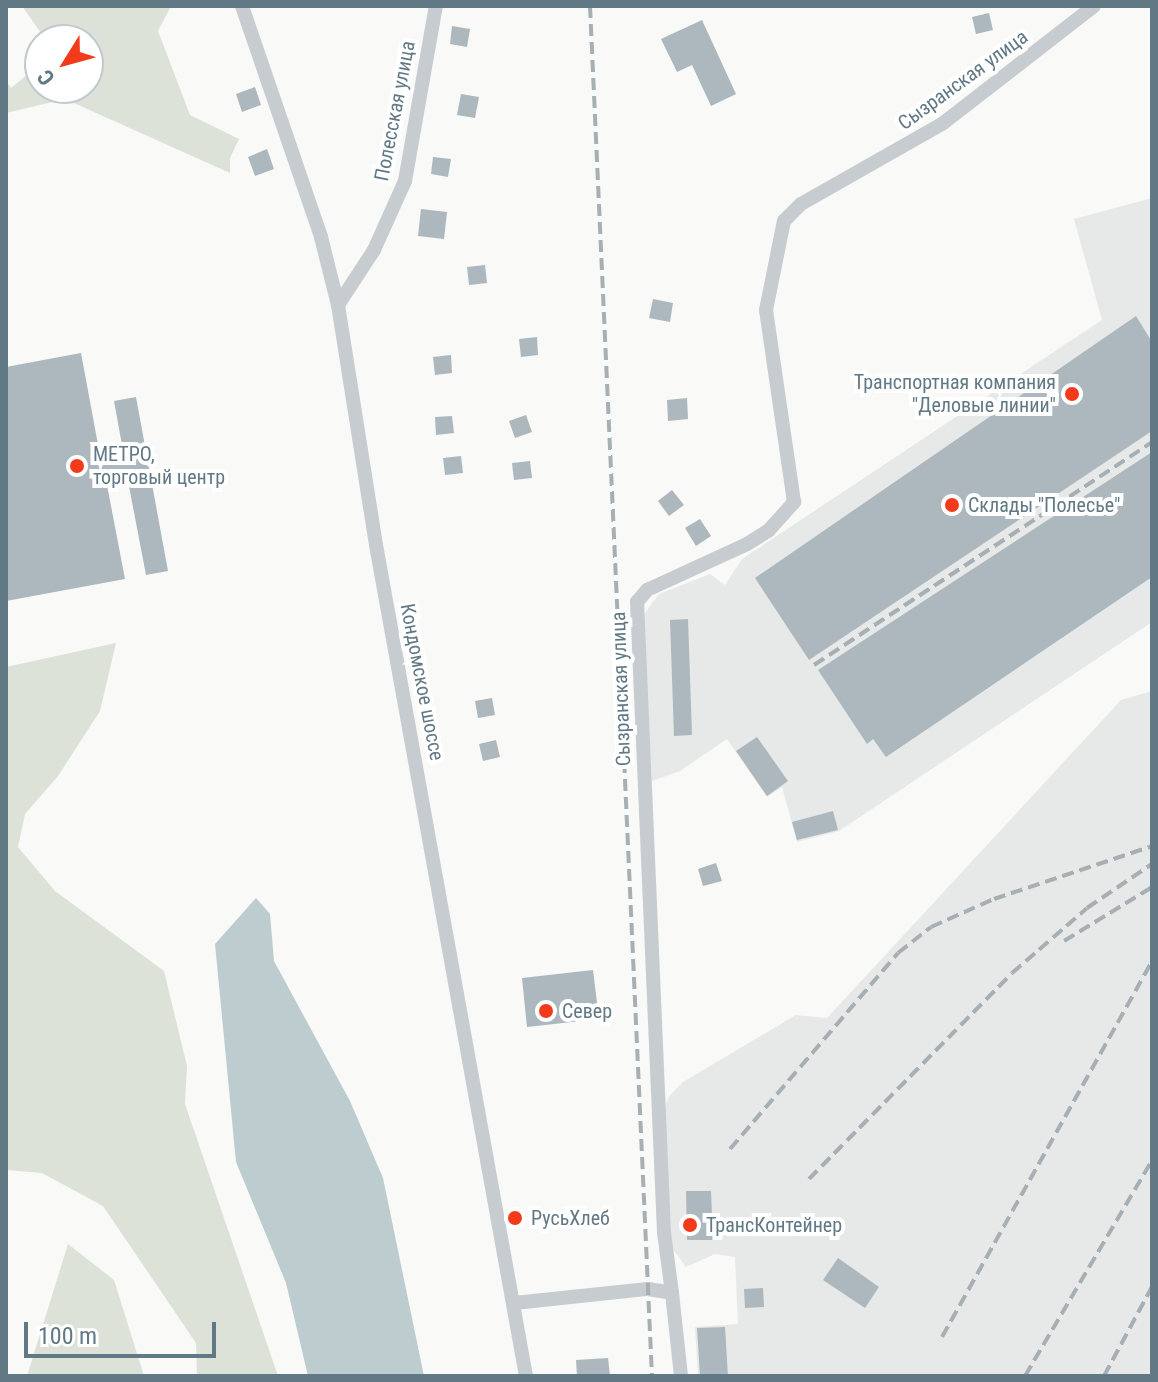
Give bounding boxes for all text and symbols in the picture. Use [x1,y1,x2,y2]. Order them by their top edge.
north arrow [24,24,104,104]
street label: Сызранская улица [893,25,1033,135]
street label: Полесская улица [370,39,420,183]
text: С [32,65,60,90]
place label: Транспортная компания "Деловые линии" [854,370,1056,417]
marker: Транспортная компания "Деловые линии" [1063,385,1081,403]
place label: МЕТРО, торговый центр [93,442,225,489]
marker: МЕТРО, торговый центр [68,457,86,475]
place label: Склады "Полесье" [968,493,1120,517]
marker: Склады "Полесье" [943,496,961,514]
street label: Кондомское шоссе [395,601,449,763]
street label: Сызранская улица [606,611,636,767]
place label: Север [562,999,612,1023]
marker: Север [537,1002,555,1020]
place label: РусьХлеб [531,1206,610,1230]
marker: РусьХлеб [506,1209,524,1227]
place label: ТрансКонтейнер [706,1213,842,1237]
marker: ТрансКонтейнер [681,1216,699,1234]
scale bar [28,1306,220,1356]
text: 100 m [38,1322,97,1350]

